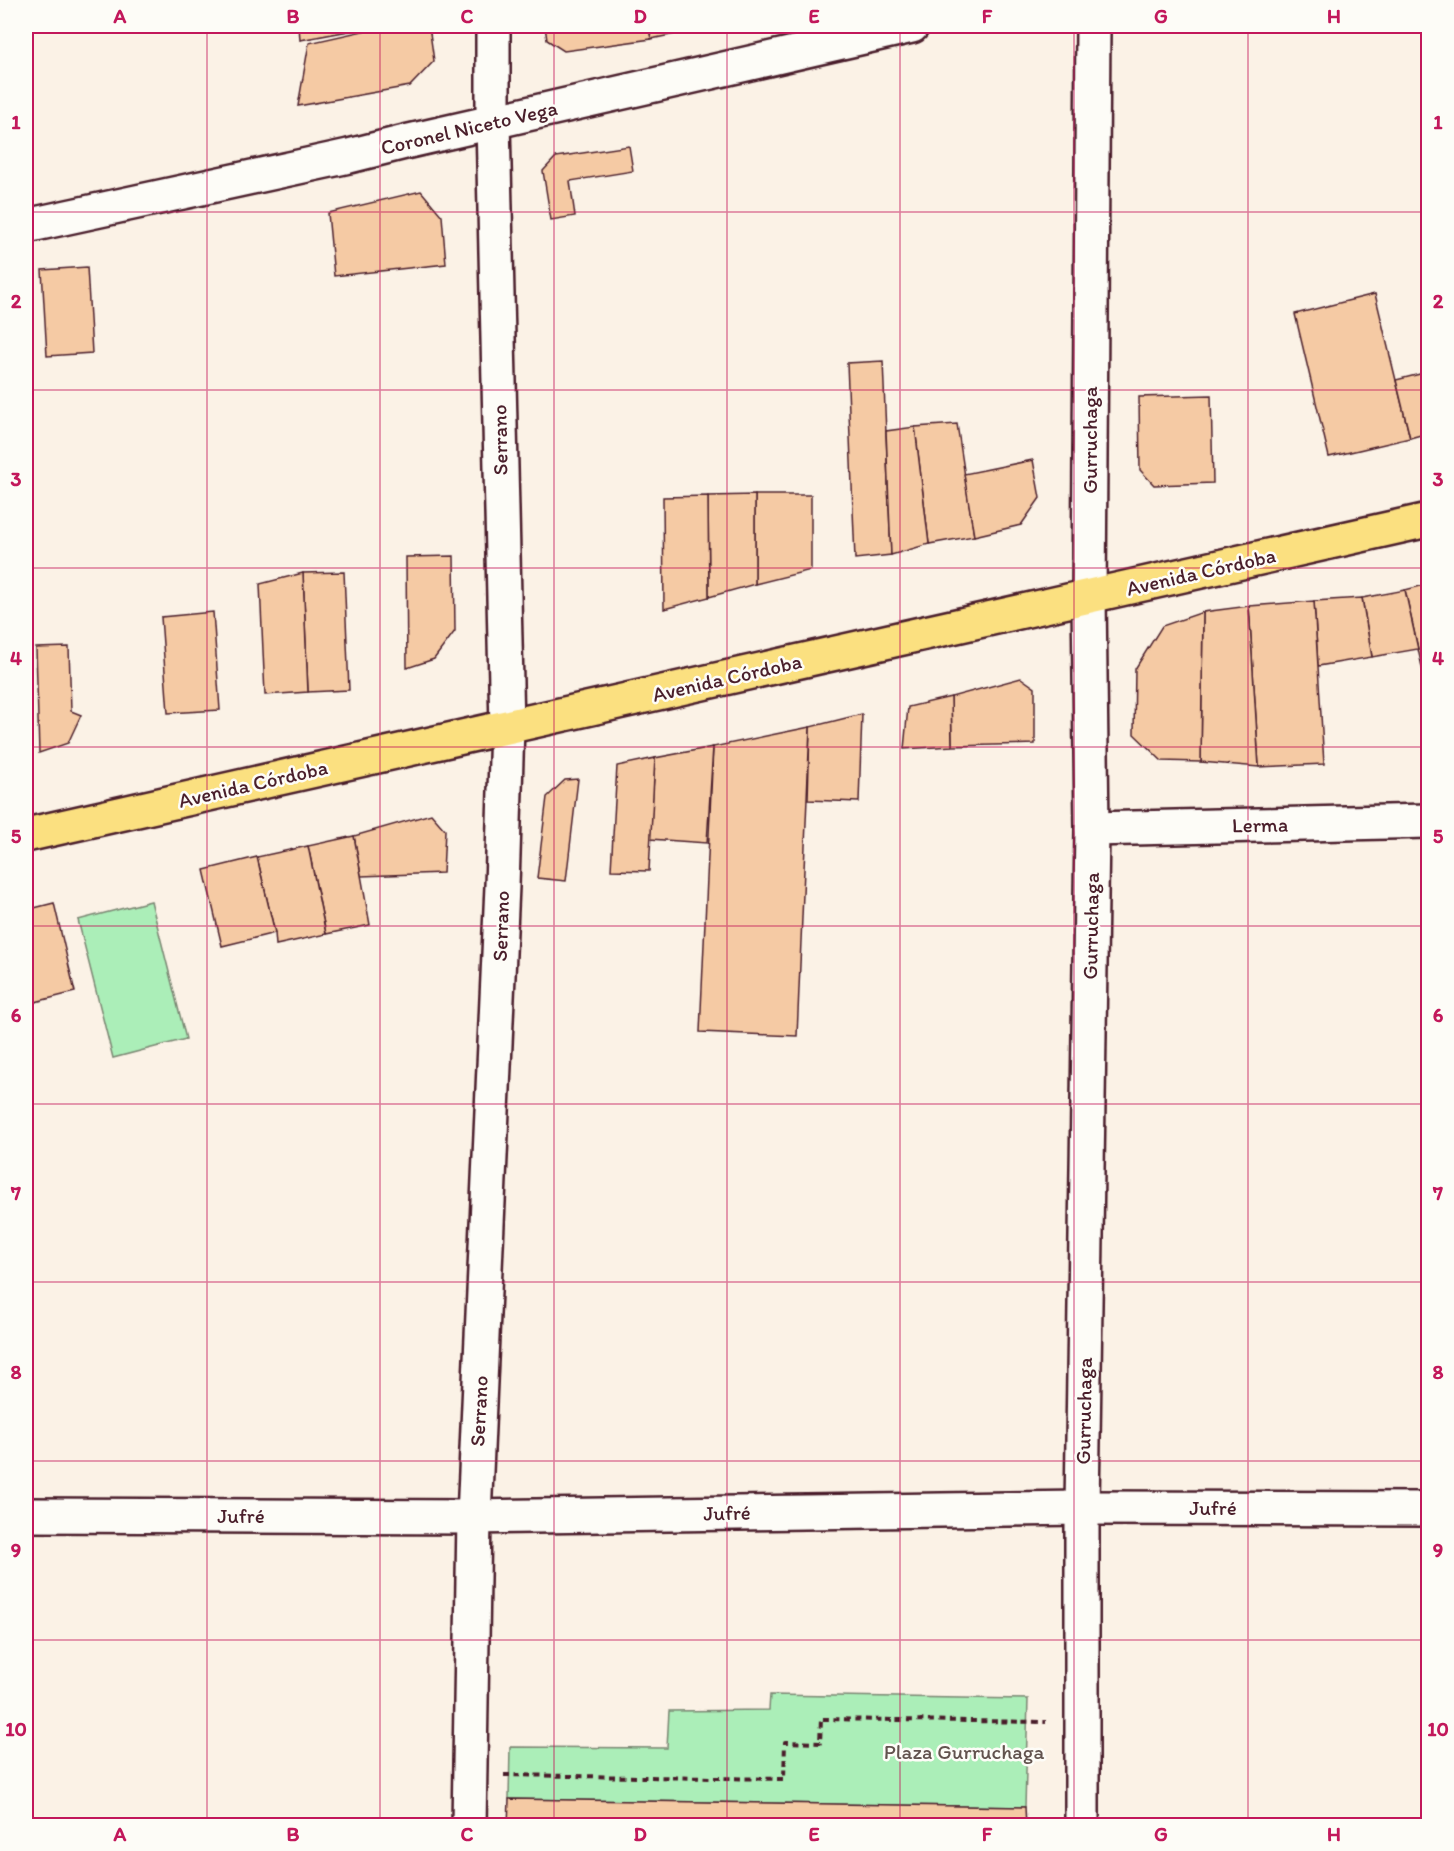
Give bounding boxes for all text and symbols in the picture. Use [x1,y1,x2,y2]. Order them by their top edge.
text: A [113,4,127,28]
text: B [287,4,300,28]
text: C [461,4,474,28]
text: D [633,4,647,28]
text: E [808,4,820,28]
text: F [982,4,993,28]
text: G [1154,4,1168,28]
text: H [1327,4,1341,28]
street label: Coronel Niceto Vega [378,95,560,160]
text: 1 [11,110,21,134]
text: 1 [1433,110,1443,134]
text: 2 [11,289,22,313]
text: 2 [1433,289,1444,313]
street label: Gurruchaga [1077,386,1102,494]
street label: Serrano [486,404,513,476]
text: 3 [11,467,22,491]
text: 3 [1433,467,1444,491]
street label: Avenida Córdoba [1124,542,1278,601]
text: 4 [10,646,22,670]
text: 4 [1432,646,1444,670]
street label: Avenida Córdoba [650,648,804,707]
street label: Avenida Córdoba [176,754,330,813]
street label: Lerma [1232,812,1288,837]
text: 5 [11,824,22,848]
text: 5 [1433,824,1444,848]
street label: Gurruchaga [1077,872,1104,980]
street label: Serrano [487,890,514,962]
text: 6 [11,1003,22,1027]
text: 6 [1433,1003,1444,1027]
text: 7 [10,1181,21,1205]
text: 7 [1432,1181,1443,1205]
street label: Gurruchaga [1070,1357,1097,1465]
text: 8 [11,1360,22,1384]
text: 8 [1433,1360,1444,1384]
street label: Serrano [464,1375,493,1447]
street label: Jufré [1189,1495,1237,1520]
street label: Jufré [703,1500,751,1525]
street label: Jufré [217,1503,265,1528]
text: 9 [11,1538,21,1562]
text: 9 [1433,1538,1443,1562]
text: 10 [5,1717,27,1741]
text: 10 [1427,1717,1449,1741]
park label: Plaza Gurruchaga [884,1739,1044,1764]
text: A [113,1822,127,1846]
text: B [287,1822,300,1846]
text: C [461,1822,474,1846]
text: D [633,1822,647,1846]
text: E [808,1822,820,1846]
text: F [982,1822,993,1846]
text: G [1154,1822,1168,1846]
text: H [1327,1822,1341,1846]

